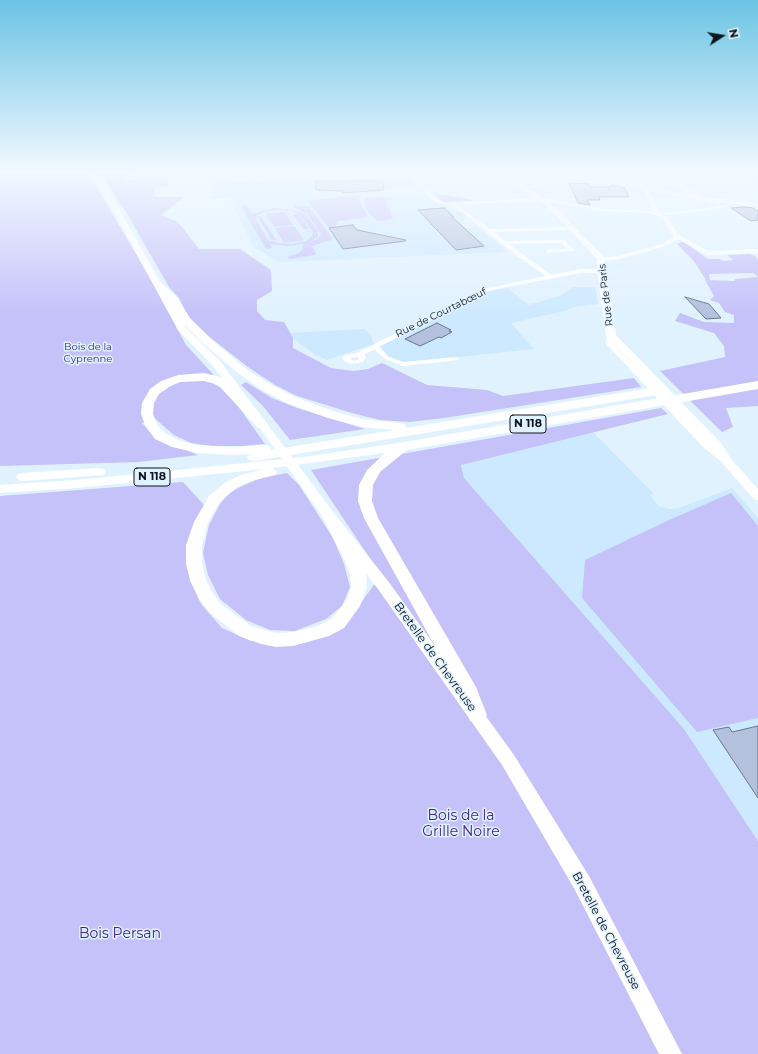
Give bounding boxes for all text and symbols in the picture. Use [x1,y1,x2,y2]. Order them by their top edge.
north arrow [702,16,742,56]
text: N [726,28,742,39]
street label: Rue de Paris [596,263,616,327]
street label: Rue de Courtabœuf [394,286,488,340]
park label: Bois de la Cyprenne [64,341,112,364]
road number: N 118 [510,415,546,433]
road number: N 118 [134,468,170,486]
street label: Bretelle de Chevreuse [391,600,479,714]
park label: Bois de la Grille Noire [422,808,500,840]
street label: Bretelle de Chevreuse [569,870,643,992]
park label: Bois Persan [79,926,161,942]

